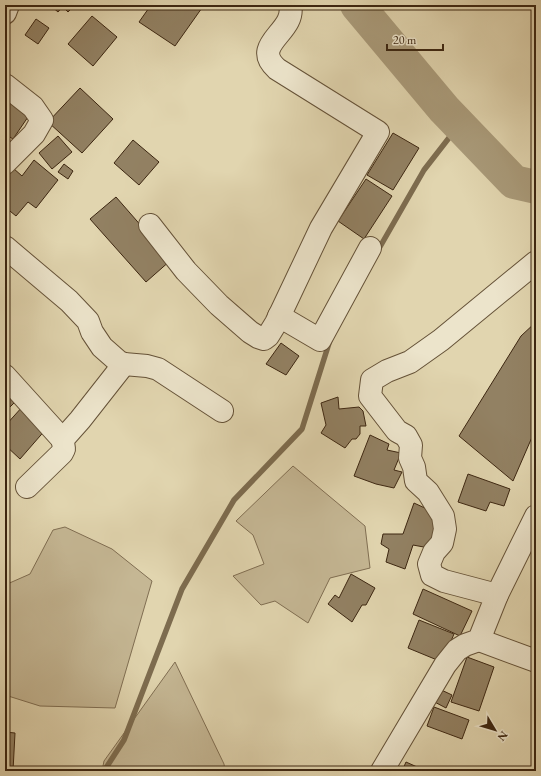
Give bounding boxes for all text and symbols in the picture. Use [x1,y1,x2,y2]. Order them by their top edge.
scale bar [387,26,443,52]
text: 20 m [393,32,417,48]
north arrow [475,710,515,750]
text: N [495,728,511,744]

